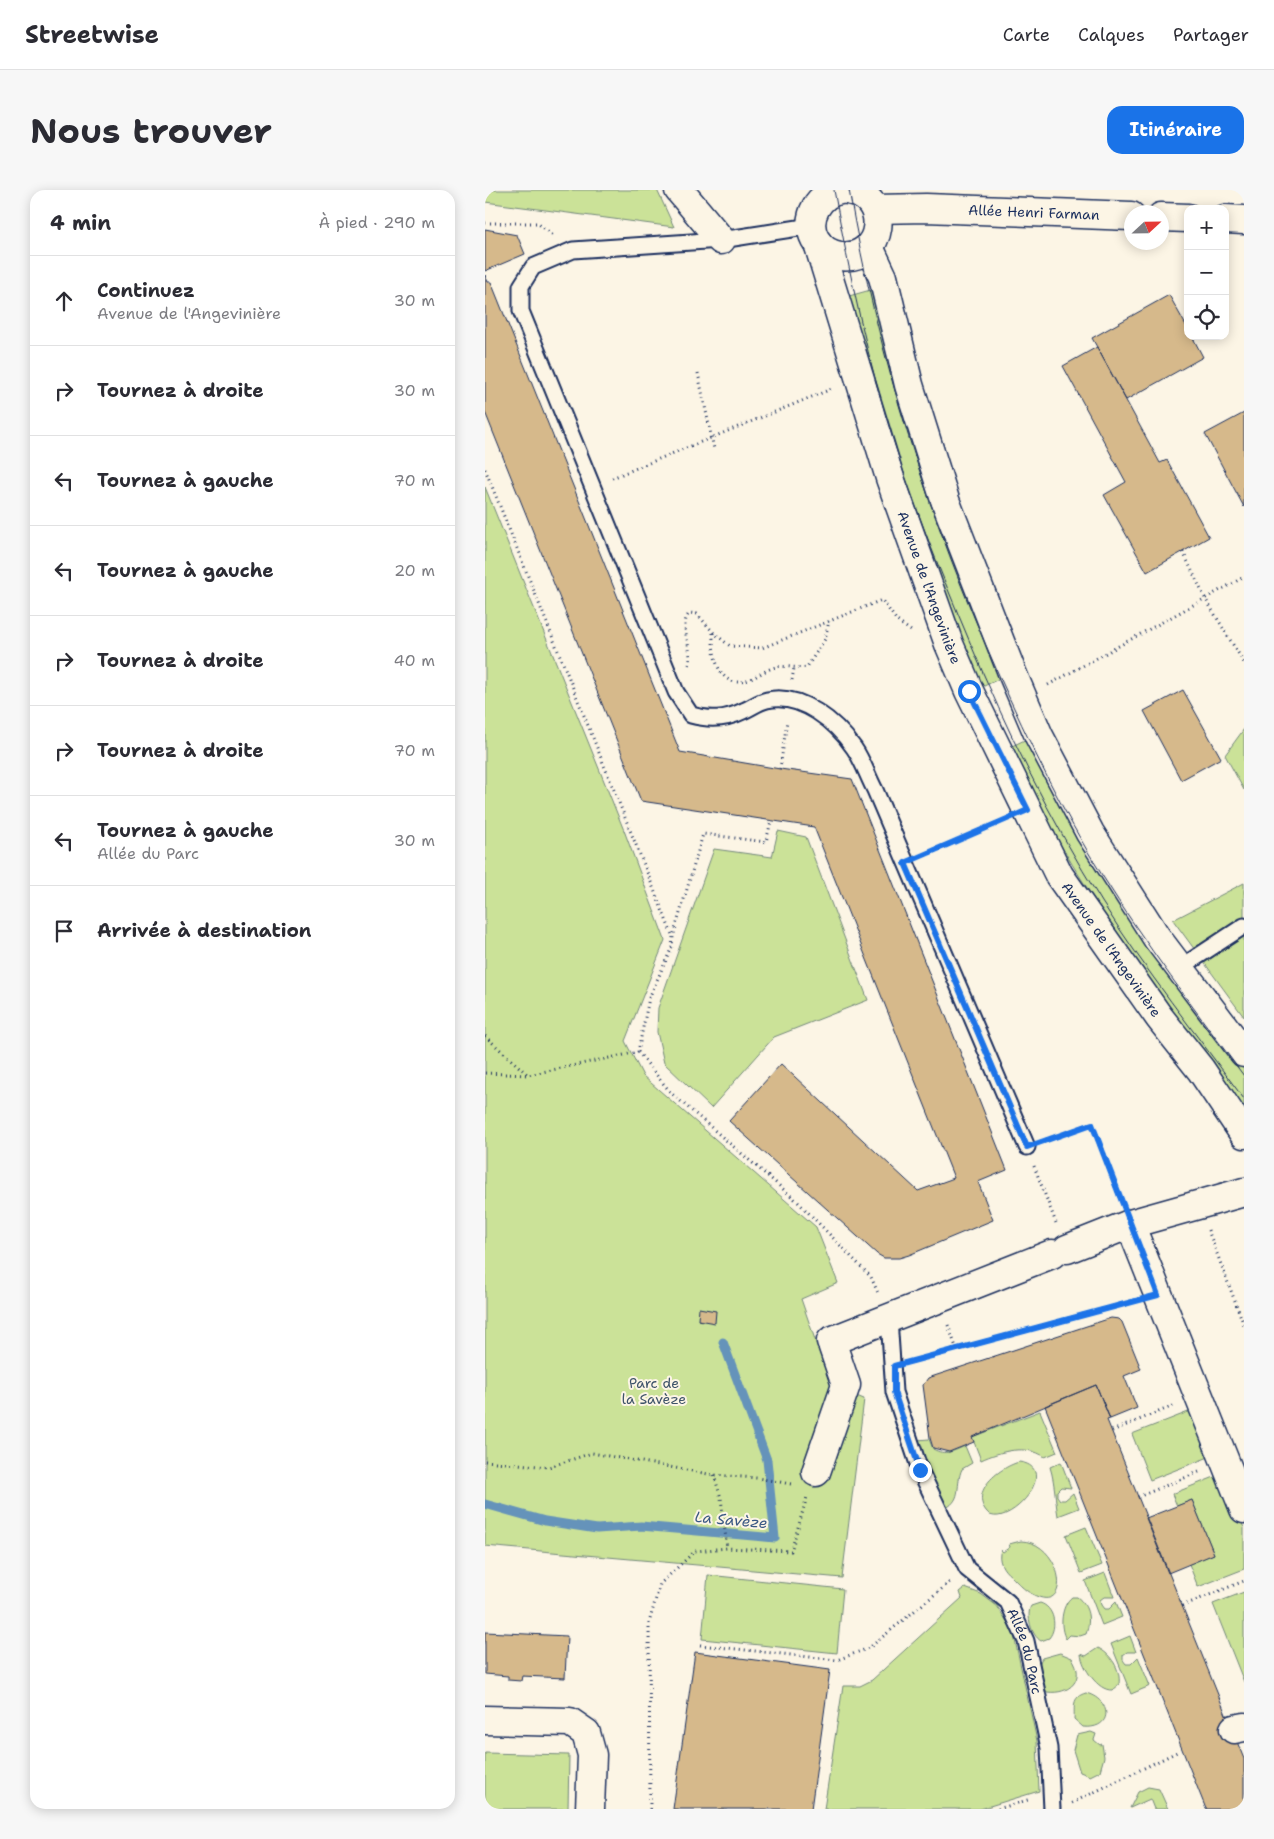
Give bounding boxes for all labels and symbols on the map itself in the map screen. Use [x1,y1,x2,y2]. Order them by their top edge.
street label: Allée Henri Farman [968,201,1100,224]
north arrow [1124,205,1169,250]
street label: Avenue de l'Angevinière [893,509,965,667]
route start [958,680,981,703]
street label: Avenue de l'Angevinière [1058,878,1165,1021]
park label: Parc de la Savèze [622,1374,686,1408]
route end [909,1459,932,1482]
water label: La Savèze [694,1507,768,1533]
street label: Allée du Parc [1003,1605,1046,1696]

